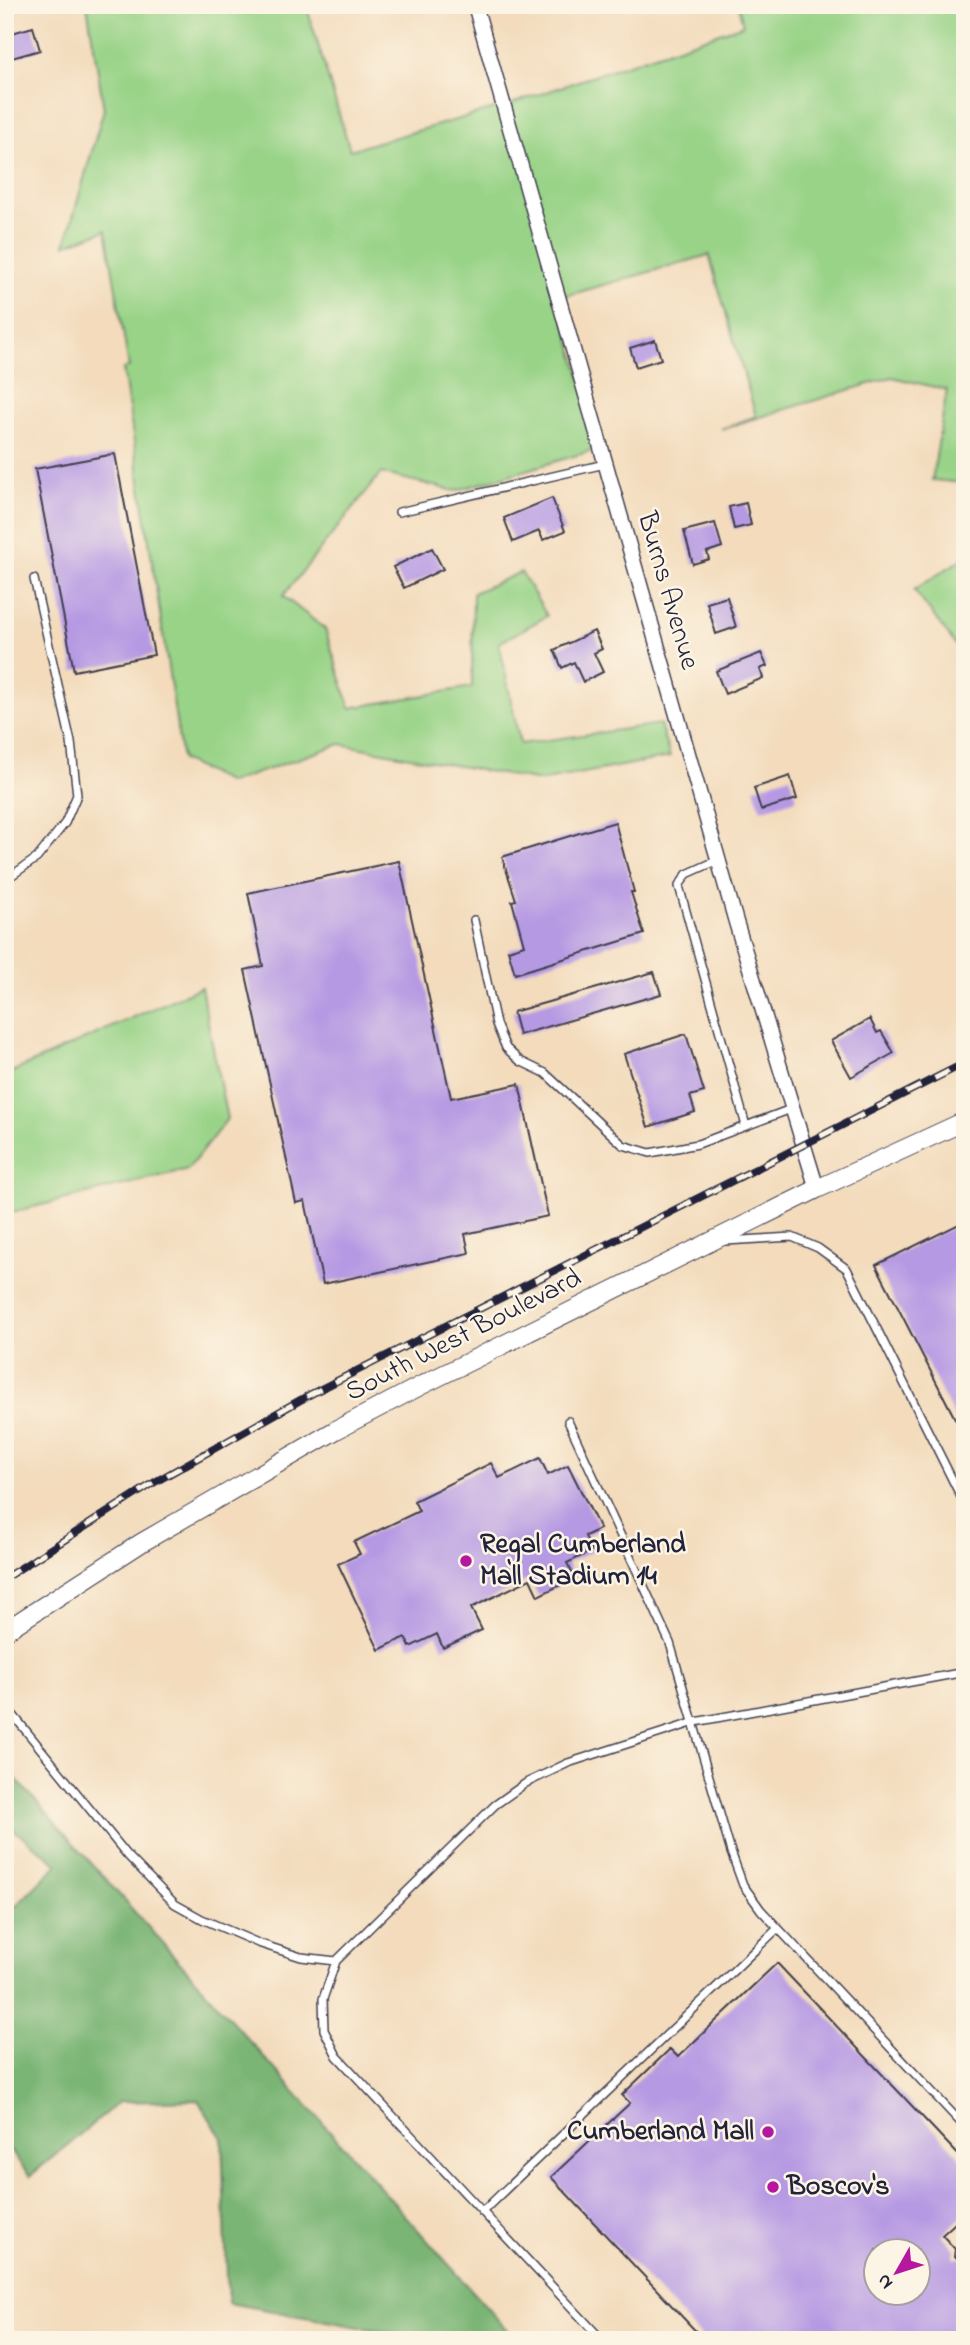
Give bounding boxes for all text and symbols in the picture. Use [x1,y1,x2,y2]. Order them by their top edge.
street label: Burns Avenue [625,506,709,675]
street label: South West Boulevard [339,1259,589,1413]
place label: Regal Cumberland Mall Stadium 14 [480,1525,686,1598]
marker: Regal Cumberland Mall Stadium 14 [458,1553,474,1569]
place label: Cumberland Mall [567,2112,754,2153]
marker: Cumberland Mall [760,2124,776,2140]
place label: Boscov's [785,2167,890,2208]
marker: Boscov's [765,2179,781,2195]
north arrow [862,2236,932,2306]
text: N [871,2268,900,2295]

